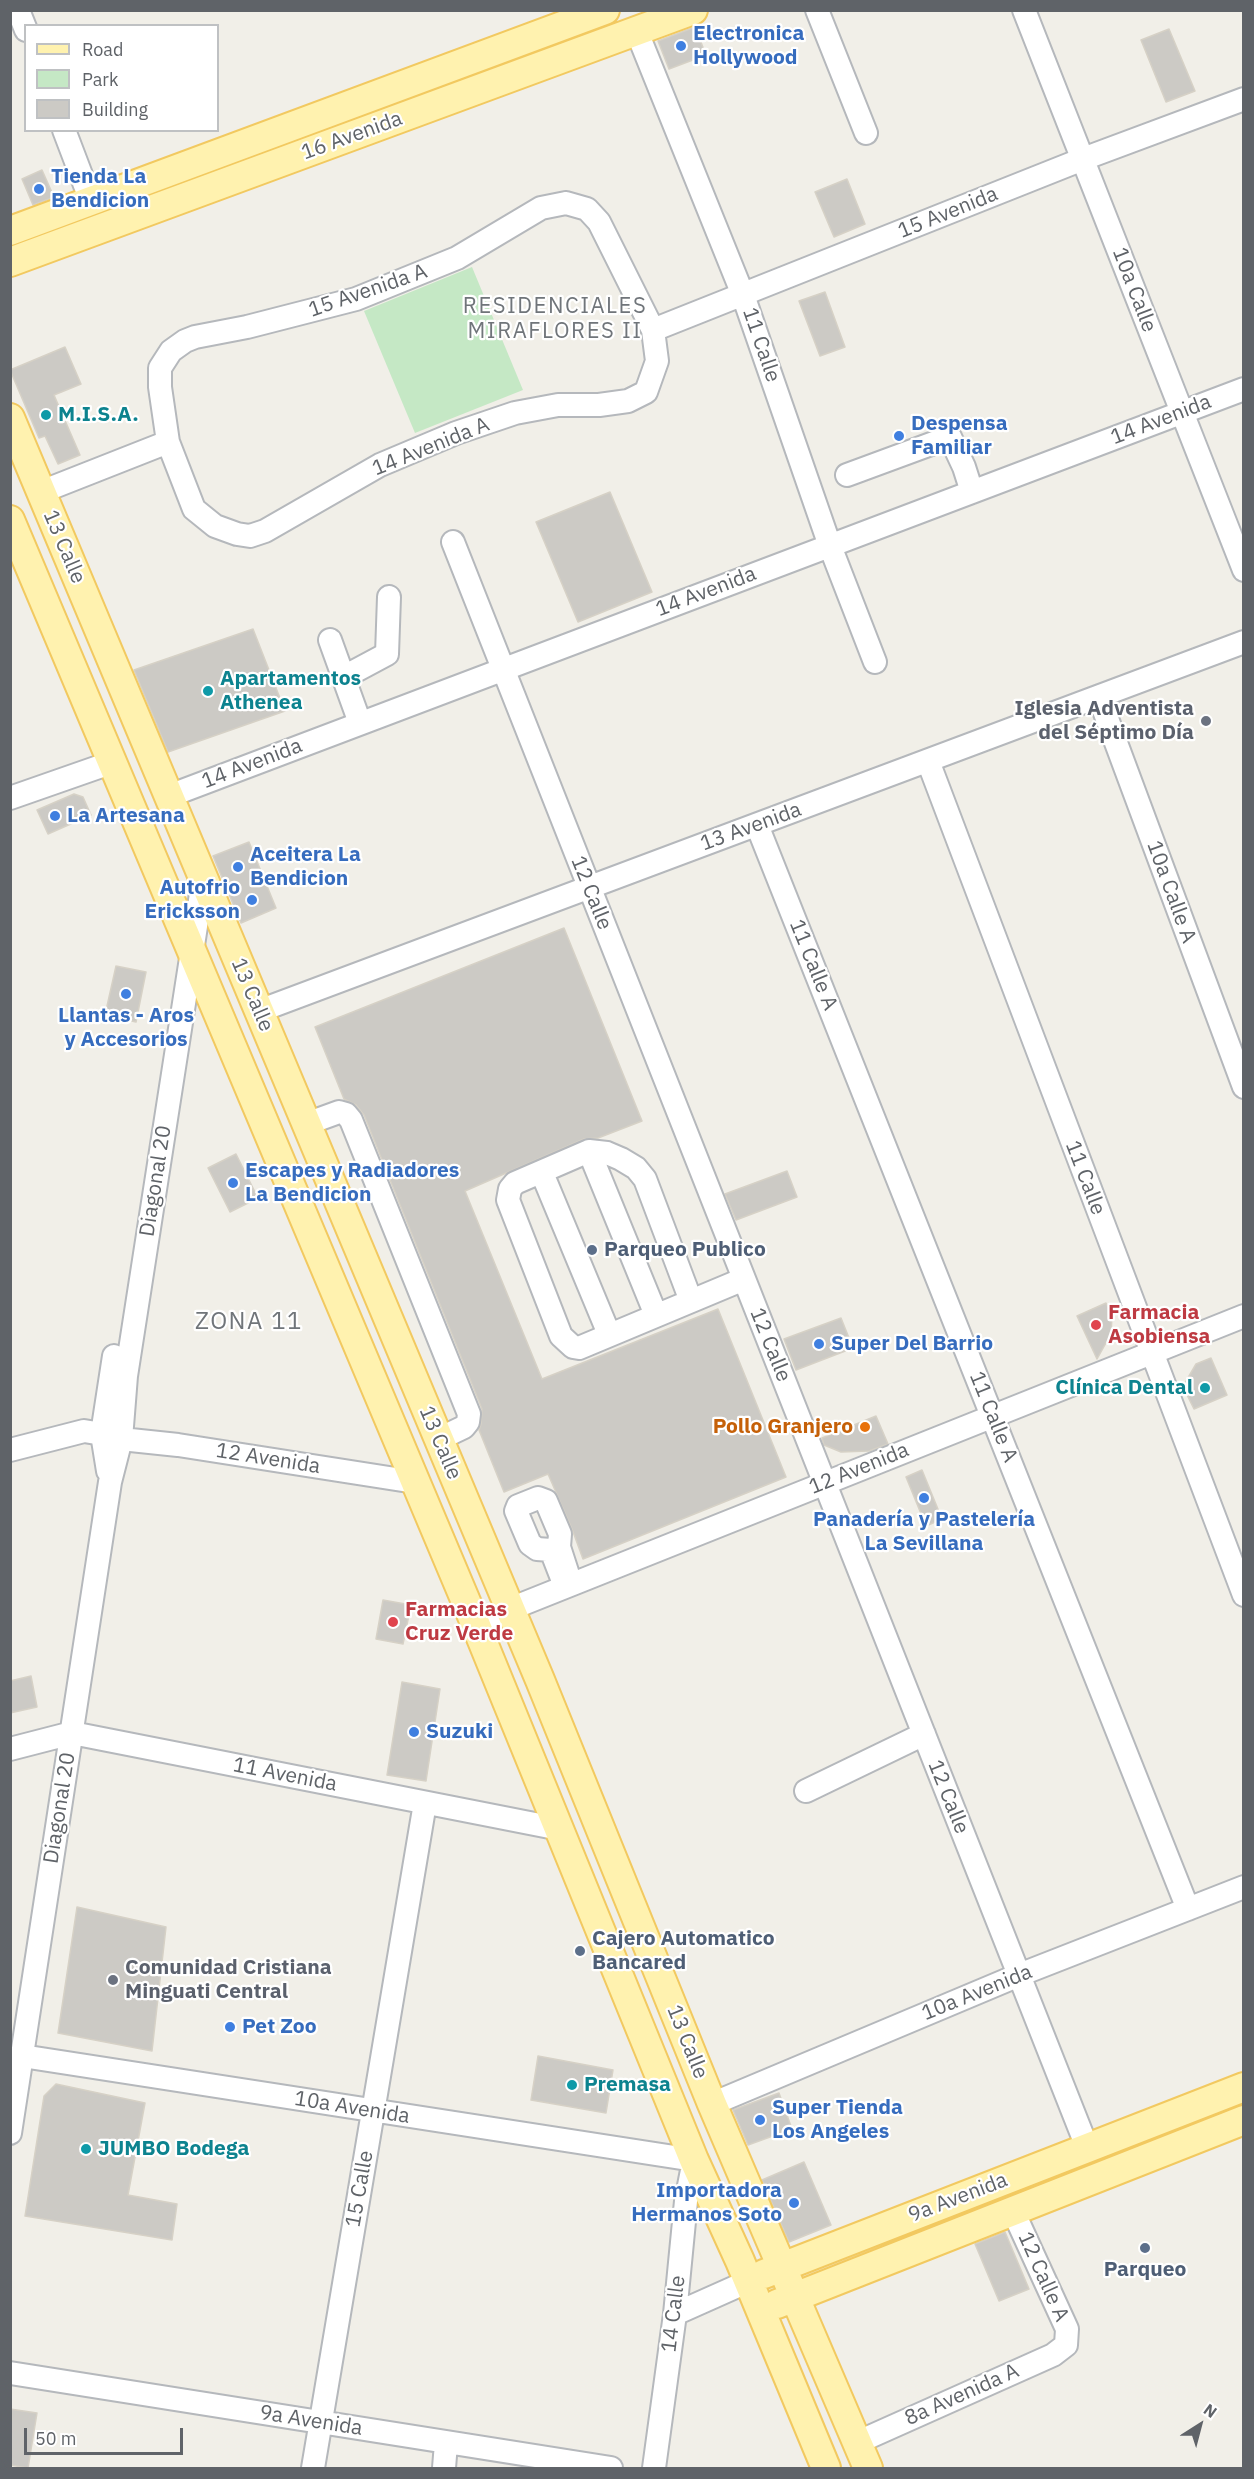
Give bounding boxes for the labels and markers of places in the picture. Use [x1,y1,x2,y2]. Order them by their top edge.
place label: Electronica Hollywood [693,21,804,71]
marker: Electronica Hollywood [674,39,688,53]
place label: Tienda La Bendicion [51,164,149,214]
marker: Tienda La Bendicion [32,182,46,196]
place label: M.I.S.A. [58,402,139,428]
marker: M.I.S.A. [39,408,53,422]
place label: Despensa Familiar [911,411,1008,461]
marker: Despensa Familiar [892,429,906,443]
place label: Apartamentos Athenea [220,666,361,716]
marker: Apartamentos Athenea [201,684,215,698]
place label: Iglesia Adventista del Séptimo Día [1015,696,1194,746]
marker: Iglesia Adventista del Séptimo Día [1199,714,1213,728]
place label: La Artesana [67,803,185,829]
marker: La Artesana [48,809,62,823]
place label: Aceitera La Bendicion [250,842,361,892]
marker: Aceitera La Bendicion [231,860,245,874]
place label: Autofrio Ericksson [145,875,240,925]
marker: Autofrio Ericksson [245,893,259,907]
marker: Llantas - Aros y Accesorios [119,987,133,1001]
place label: Llantas - Aros y Accesorios [58,1003,194,1053]
place label: Escapes y Radiadores La Bendicion [245,1158,459,1208]
marker: Escapes y Radiadores La Bendicion [226,1176,240,1190]
place label: Parqueo Publico [604,1237,766,1263]
marker: Parqueo Publico [585,1243,599,1257]
place label: Farmacia Asobiensa [1108,1300,1210,1350]
marker: Farmacia Asobiensa [1089,1318,1103,1332]
place label: Super Del Barrio [831,1331,993,1357]
marker: Super Del Barrio [812,1337,826,1351]
place label: Clínica Dental [1055,1375,1193,1401]
marker: Clínica Dental [1198,1381,1212,1395]
place label: Pollo Granjero [713,1414,853,1440]
marker: Pollo Granjero [858,1420,872,1434]
marker: Panadería y Pastelería La Sevillana [917,1491,931,1505]
place label: Panadería y Pastelería La Sevillana [813,1507,1035,1557]
place label: Farmacias Cruz Verde [405,1597,513,1647]
marker: Farmacias Cruz Verde [386,1615,400,1629]
place label: Suzuki [426,1719,493,1745]
marker: Suzuki [407,1725,421,1739]
place label: Cajero Automatico Bancared [592,1926,775,1976]
marker: Cajero Automatico Bancared [573,1944,587,1958]
place label: Comunidad Cristiana Minguati Central [125,1955,332,2005]
marker: Comunidad Cristiana Minguati Central [106,1973,120,1987]
place label: Pet Zoo [242,2014,316,2040]
marker: Pet Zoo [223,2020,237,2034]
place label: Premasa [584,2072,671,2098]
marker: Premasa [565,2078,579,2092]
place label: Super Tienda Los Angeles [772,2095,903,2145]
marker: Super Tienda Los Angeles [753,2113,767,2127]
place label: JUMBO Bodega [98,2136,249,2162]
marker: JUMBO Bodega [79,2142,93,2156]
place label: Importadora Hermanos Soto [631,2178,782,2228]
marker: Importadora Hermanos Soto [787,2196,801,2210]
marker: Parqueo [1138,2241,1152,2255]
place label: Parqueo [1104,2257,1186,2283]

